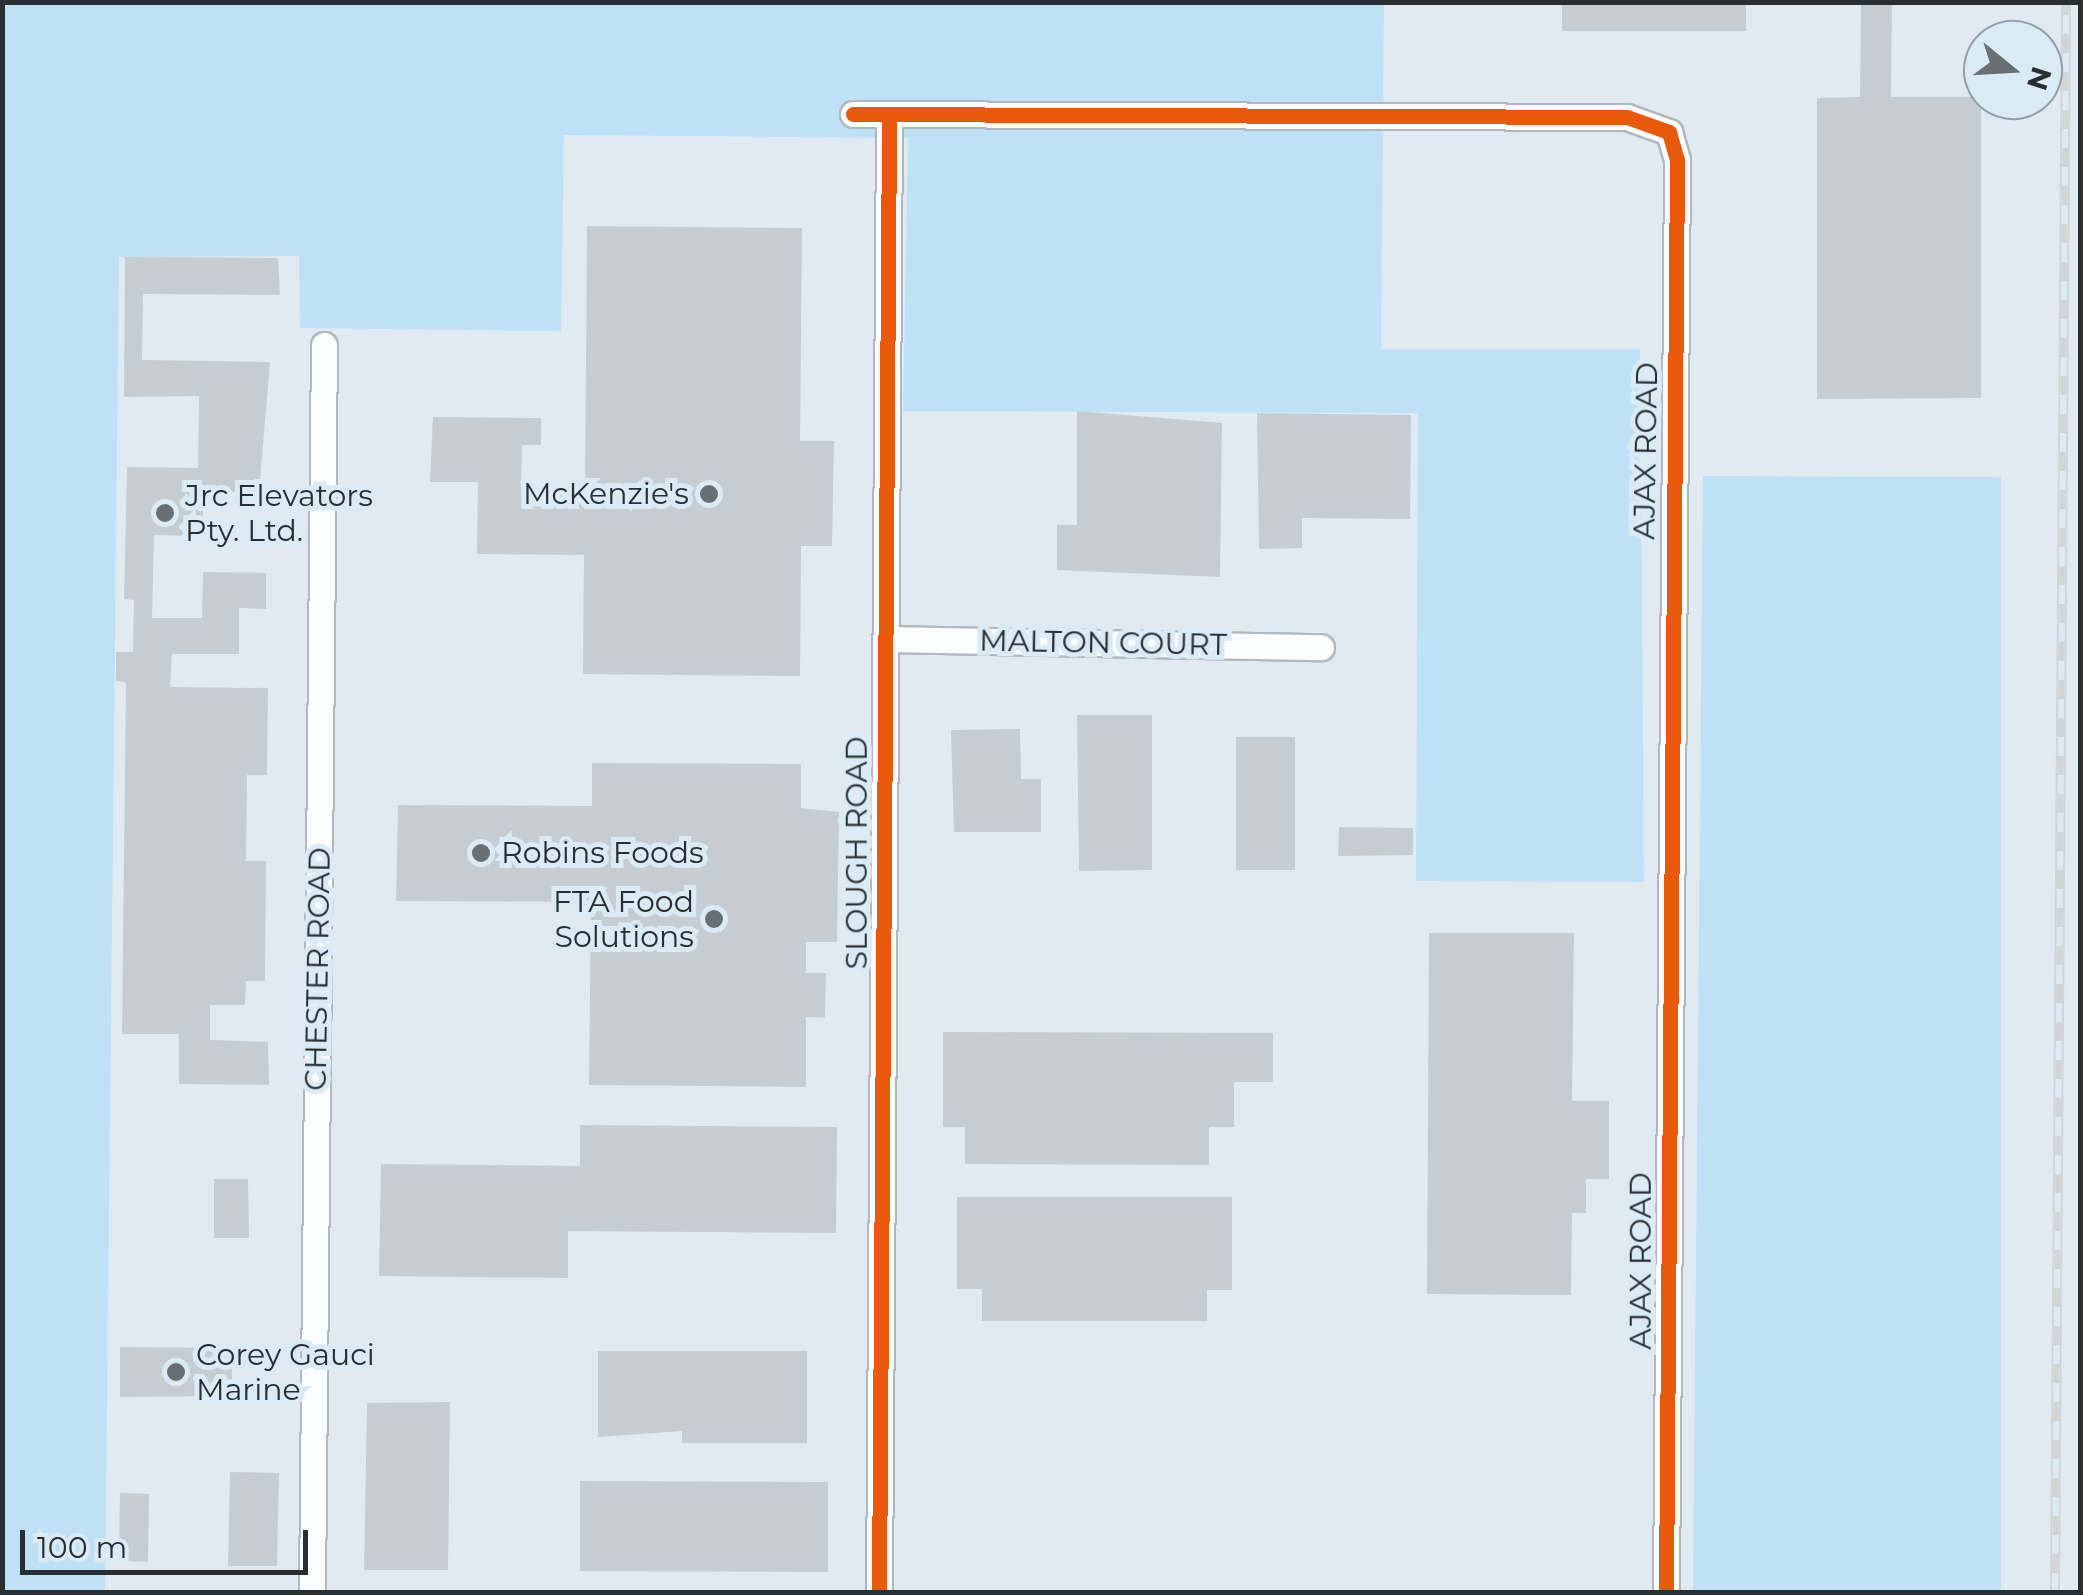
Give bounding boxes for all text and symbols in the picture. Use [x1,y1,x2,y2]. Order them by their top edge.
north arrow [1963,20,2063,120]
text: N [2020,63,2059,95]
street label: AJAX ROAD [1626,362,1666,540]
place label: McKenzie's [523,476,689,512]
place label: Jrc Elevators Pty. Ltd. [185,478,373,548]
marker: McKenzie's [698,483,720,505]
marker: Jrc Elevators Pty. Ltd. [154,502,176,524]
street label: MALTON COURT [979,623,1227,663]
street label: SLOUGH ROAD [839,737,875,969]
place label: Robins Foods [501,835,704,871]
marker: Robins Foods [470,842,492,864]
street label: CHESTER ROAD [298,847,338,1091]
place label: FTA Food Solutions [553,884,694,954]
marker: FTA Food Solutions [703,908,725,930]
street label: AJAX ROAD [1623,1172,1659,1350]
place label: Corey Gauci Marine [196,1337,375,1408]
marker: Corey Gauci Marine [165,1361,187,1383]
scale bar [25,1510,312,1572]
text: 100 m [37,1529,127,1566]

